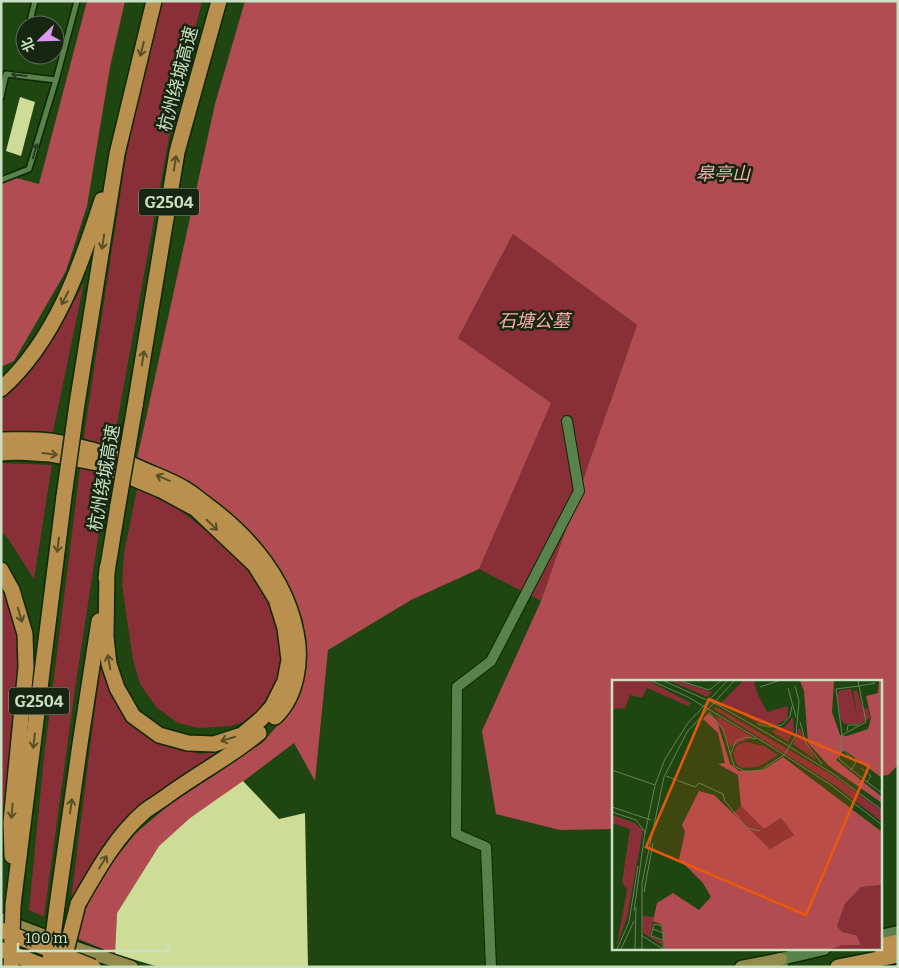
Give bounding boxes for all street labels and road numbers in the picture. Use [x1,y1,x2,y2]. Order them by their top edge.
street label: 杭州绕城高速 [153,24,203,134]
road number: G2504 [139,188,199,216]
street label: 杭州绕城高速 [84,423,124,533]
road number: G2504 [9,688,69,714]

